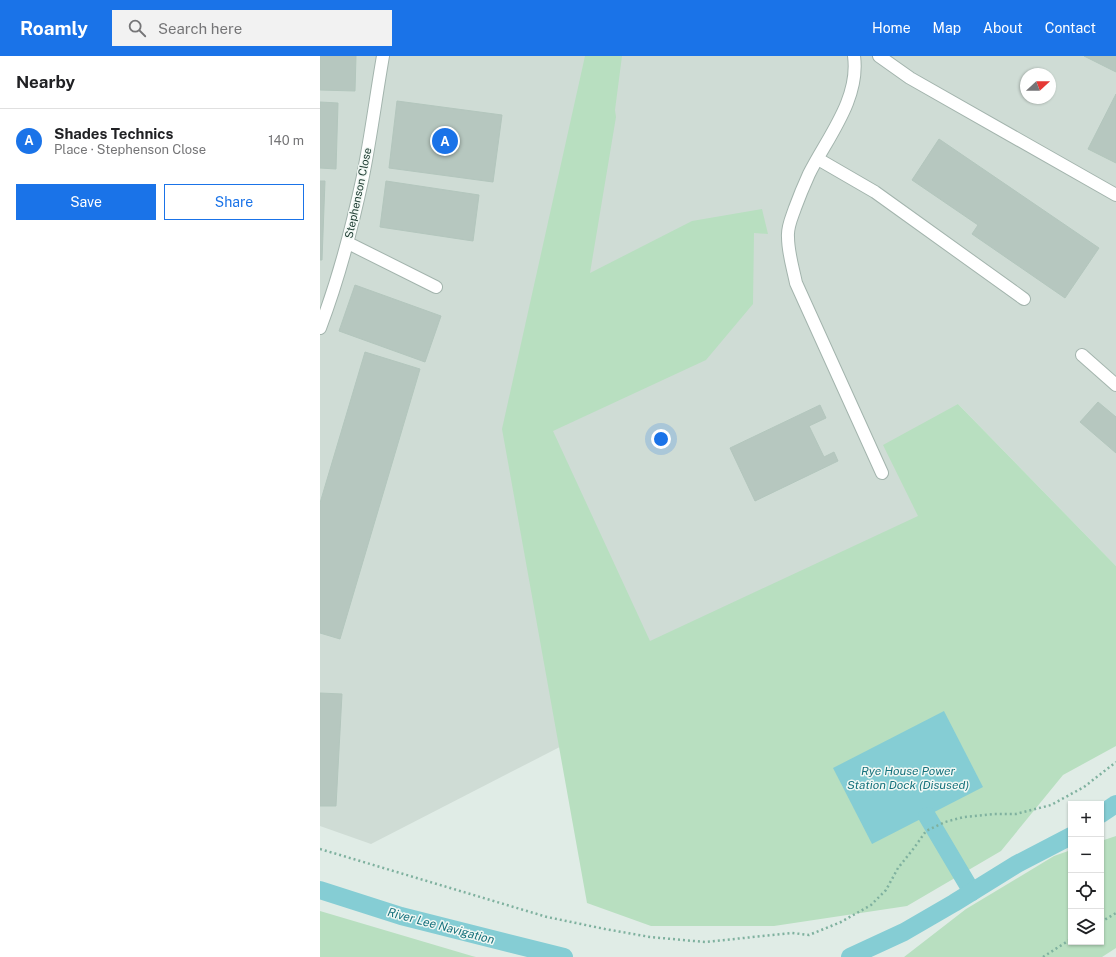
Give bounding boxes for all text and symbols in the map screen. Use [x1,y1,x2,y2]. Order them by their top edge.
search box [112,10,392,46]
text: Roamly [20,17,88,39]
icon: search [126,17,148,39]
text: Search here [158,20,242,37]
text: Home [872,20,911,36]
text: Map [933,20,961,36]
text: About [983,20,1023,36]
text: Contact [1045,20,1096,36]
north arrow [1020,68,1056,104]
text: Nearby [16,72,75,92]
text: Shades Technics [54,125,173,142]
pin: A [432,126,458,156]
text: A [24,133,34,148]
text: 140 m [268,133,304,148]
text: Place · Stephenson Close [54,142,206,157]
street label: Stephenson Close [343,147,373,239]
button: Save [16,184,156,220]
button: Share [164,184,304,220]
your location [651,429,671,449]
water label: Rye House Power Station Dock (Disused) [847,764,969,792]
map controls [1068,801,1104,945]
button: + [1068,801,1104,837]
button: − [1068,837,1104,873]
button: locate [1068,873,1104,909]
water label: River Lee Navigation [386,905,496,947]
button: layers [1068,909,1104,945]

